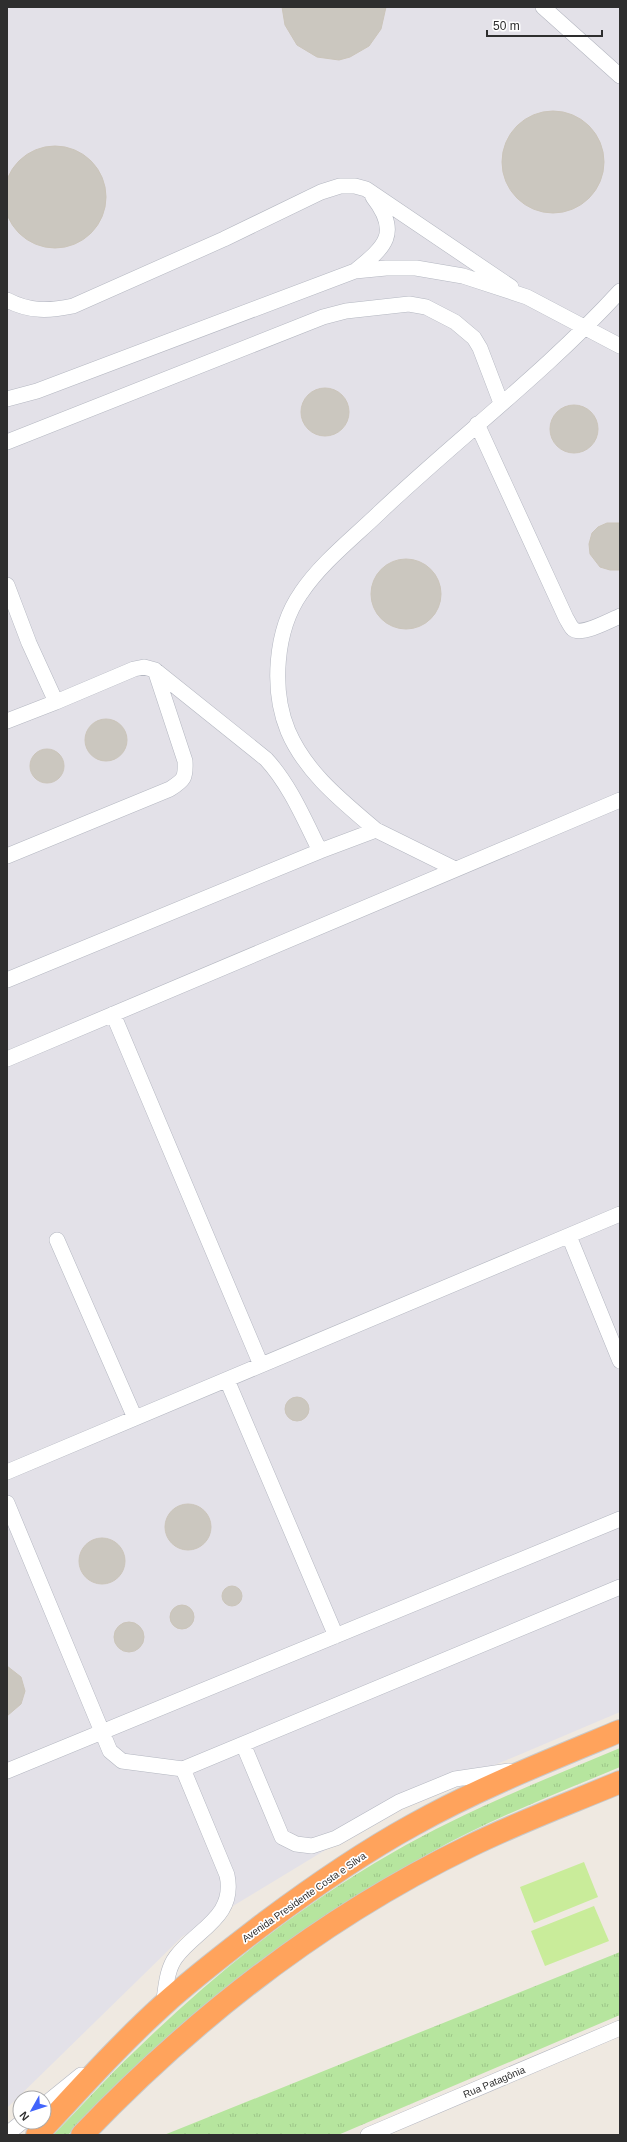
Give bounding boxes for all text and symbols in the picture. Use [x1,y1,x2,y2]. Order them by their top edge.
scale bar [487,12,602,38]
text: 50 m [493,19,520,33]
street label: Avenida Presidente Costa e Silva [240,1850,368,1944]
street label: Rua Patagônia [461,2064,527,2100]
north arrow [12,2090,52,2130]
text: N [17,2109,31,2123]

